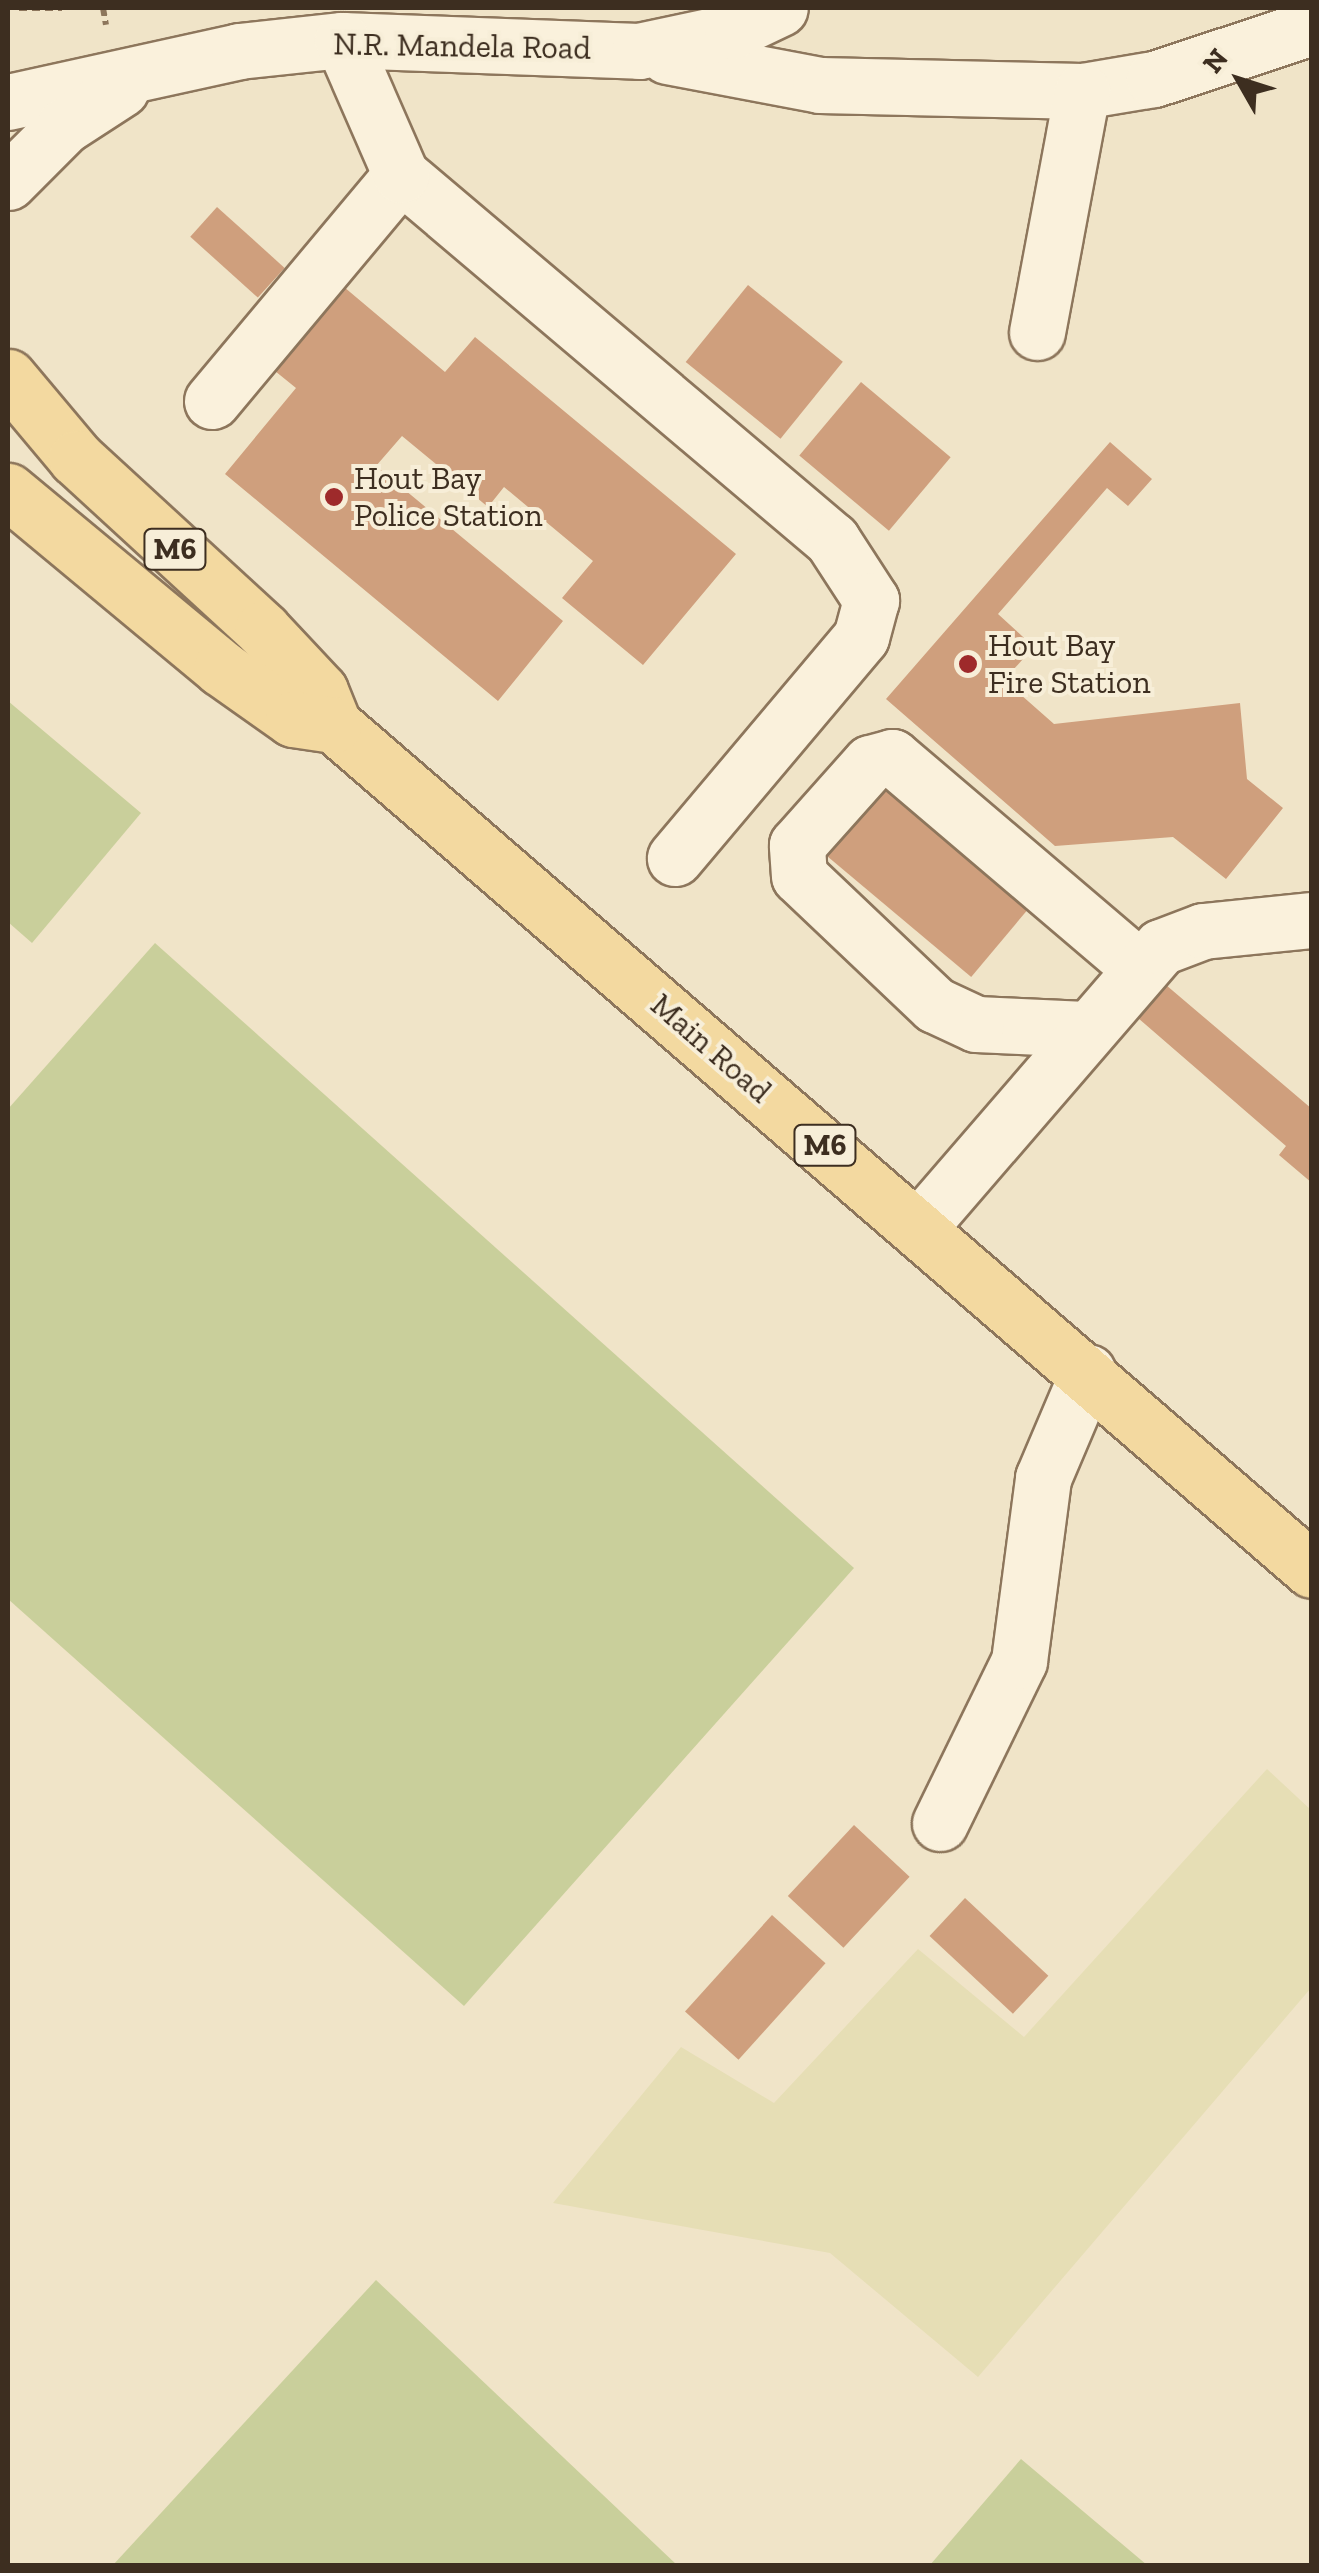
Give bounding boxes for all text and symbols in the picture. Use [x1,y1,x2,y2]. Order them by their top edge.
street label: N.R. Mandela Road [333,25,591,67]
north arrow [1189,30,1289,130]
text: N [1196,42,1235,79]
place label: Hout Bay Police Station [354,460,543,535]
marker: Hout Bay Police Station [323,486,345,508]
road number: M6 [142,524,208,574]
place label: Hout Bay Fire Station [988,627,1151,702]
marker: Hout Bay Fire Station [957,653,979,675]
street label: Main Road [643,985,779,1111]
road number: M6 [792,1120,858,1170]

